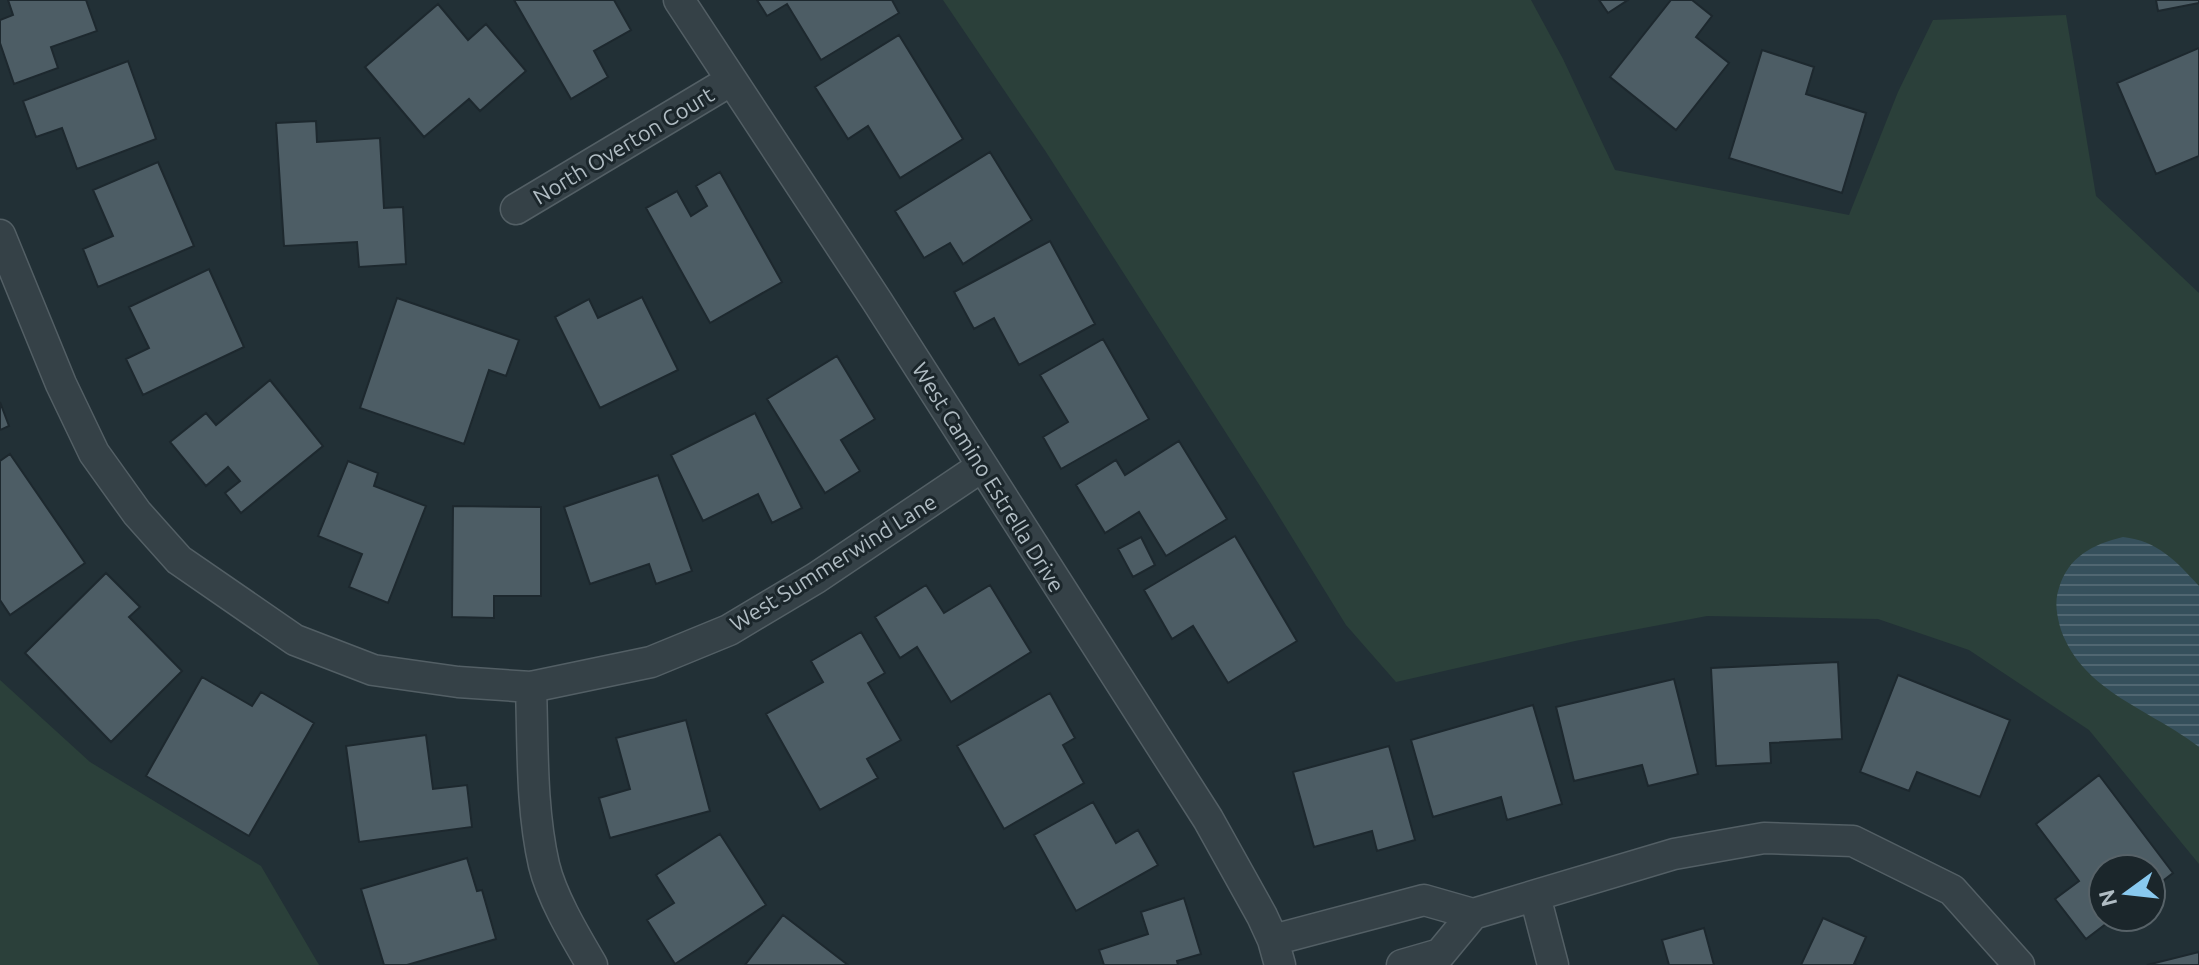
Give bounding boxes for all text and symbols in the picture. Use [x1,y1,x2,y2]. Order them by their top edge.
street label: North Overton Court [528,81,718,209]
street label: West Camino Estrella Drive [908,358,1070,596]
street label: West Summerwind Lane [725,488,941,636]
north arrow [2087,853,2167,933]
text: N [2093,887,2121,909]

